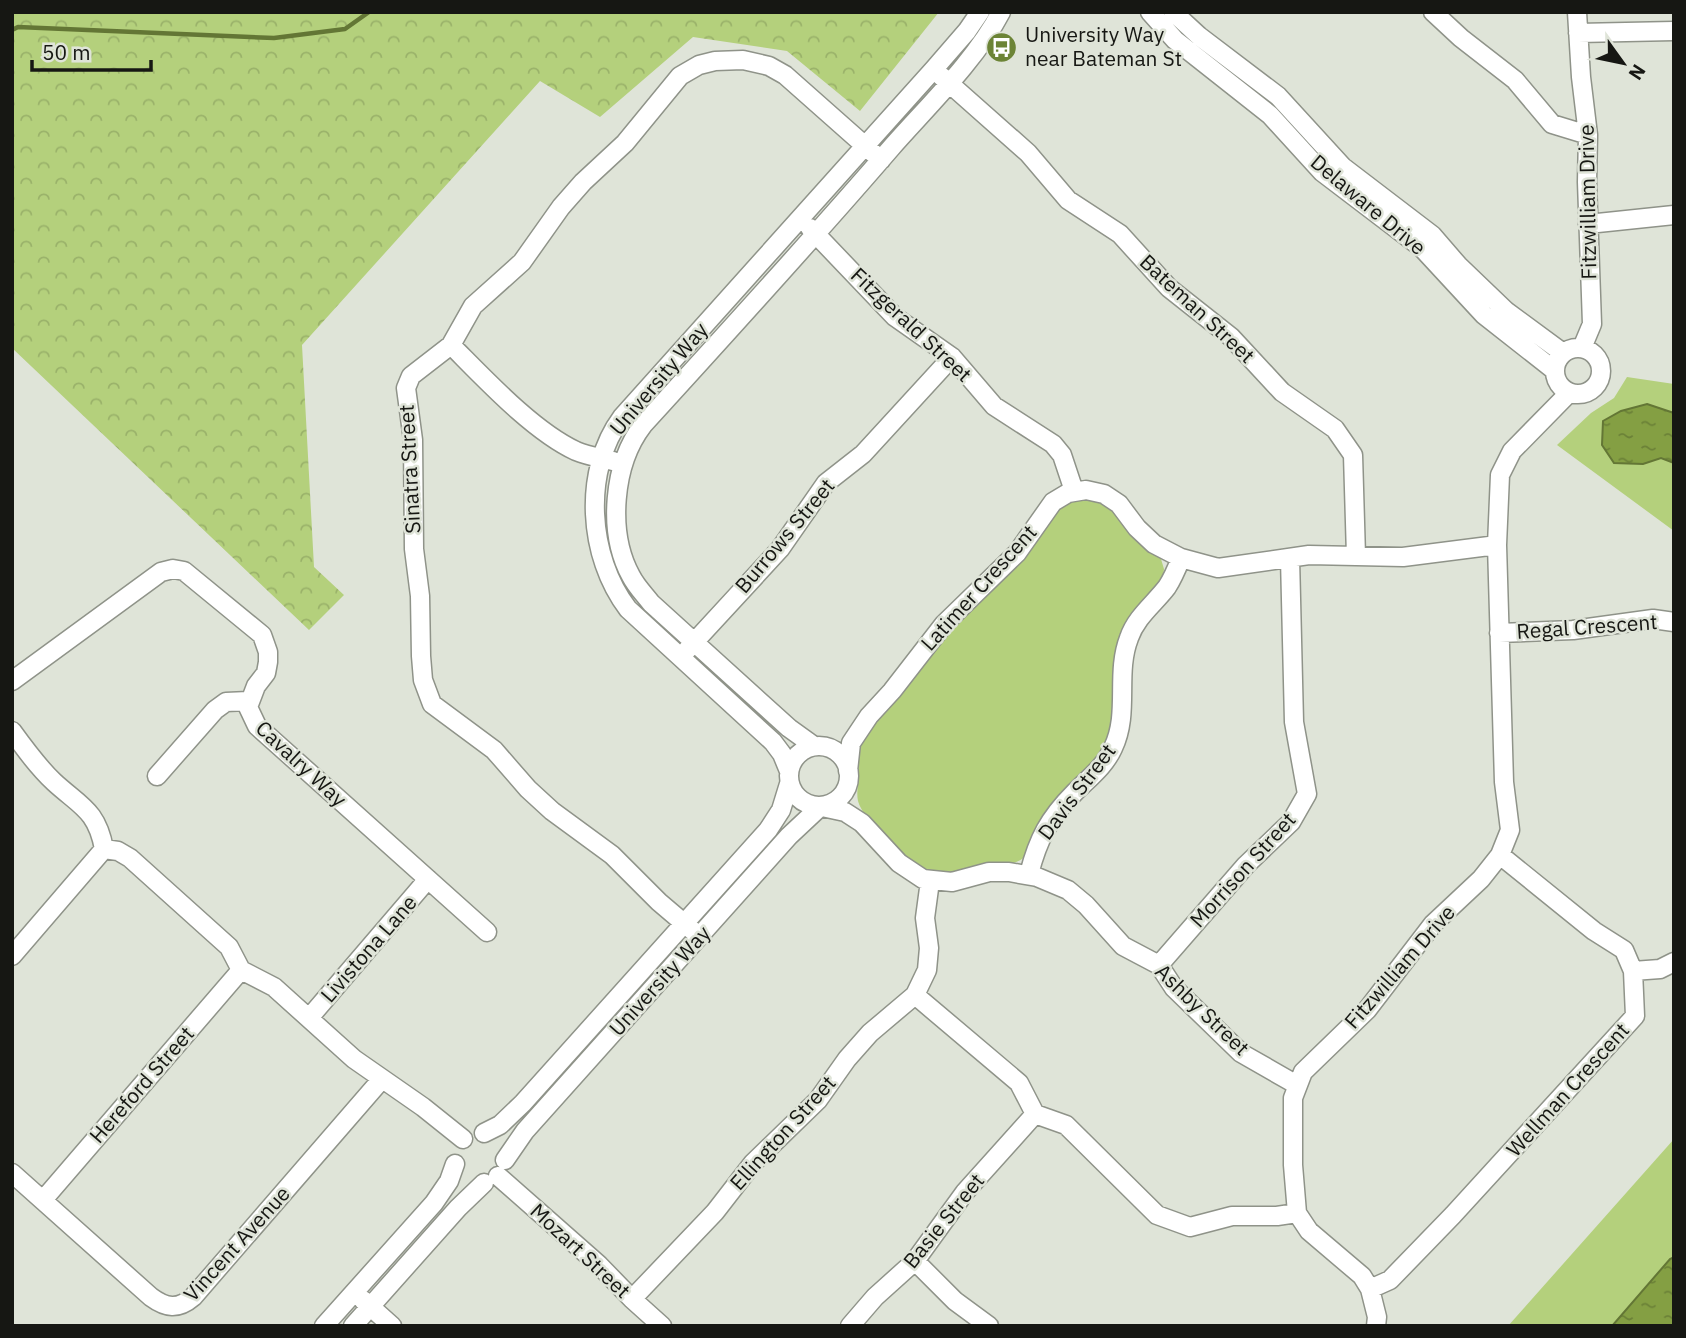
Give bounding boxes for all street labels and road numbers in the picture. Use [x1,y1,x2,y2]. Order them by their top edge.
street label: Fitzwilliam Drive [1572,124,1602,280]
street label: Delaware Drive [1305,148,1432,261]
street label: Bateman Street [1134,248,1261,369]
street label: Fitzgerald Street [845,261,978,388]
street label: University Way [603,316,714,441]
street label: Sinatra Street [392,404,426,534]
street label: Burrows Street [728,472,840,599]
street label: Latimer Crescent [914,518,1042,656]
street label: Regal Crescent [1516,607,1658,645]
street label: Cavalry Way [250,714,354,813]
street label: Davis Street [1031,738,1122,845]
street label: Morrison Street [1183,806,1301,933]
street label: Livistona Lane [314,889,423,1008]
street label: Fitzwilliam Drive [1338,899,1461,1034]
street label: University Way [602,919,717,1041]
street label: Ashby Street [1150,957,1256,1061]
street label: Wellman Crescent [1500,1016,1635,1162]
street label: Hereford Street [83,1020,200,1149]
street label: Ellington Street [723,1069,841,1196]
street label: Basie Street [896,1167,990,1274]
street label: Vincent Avenue [177,1180,296,1307]
street label: Mozart Street [525,1197,637,1304]

